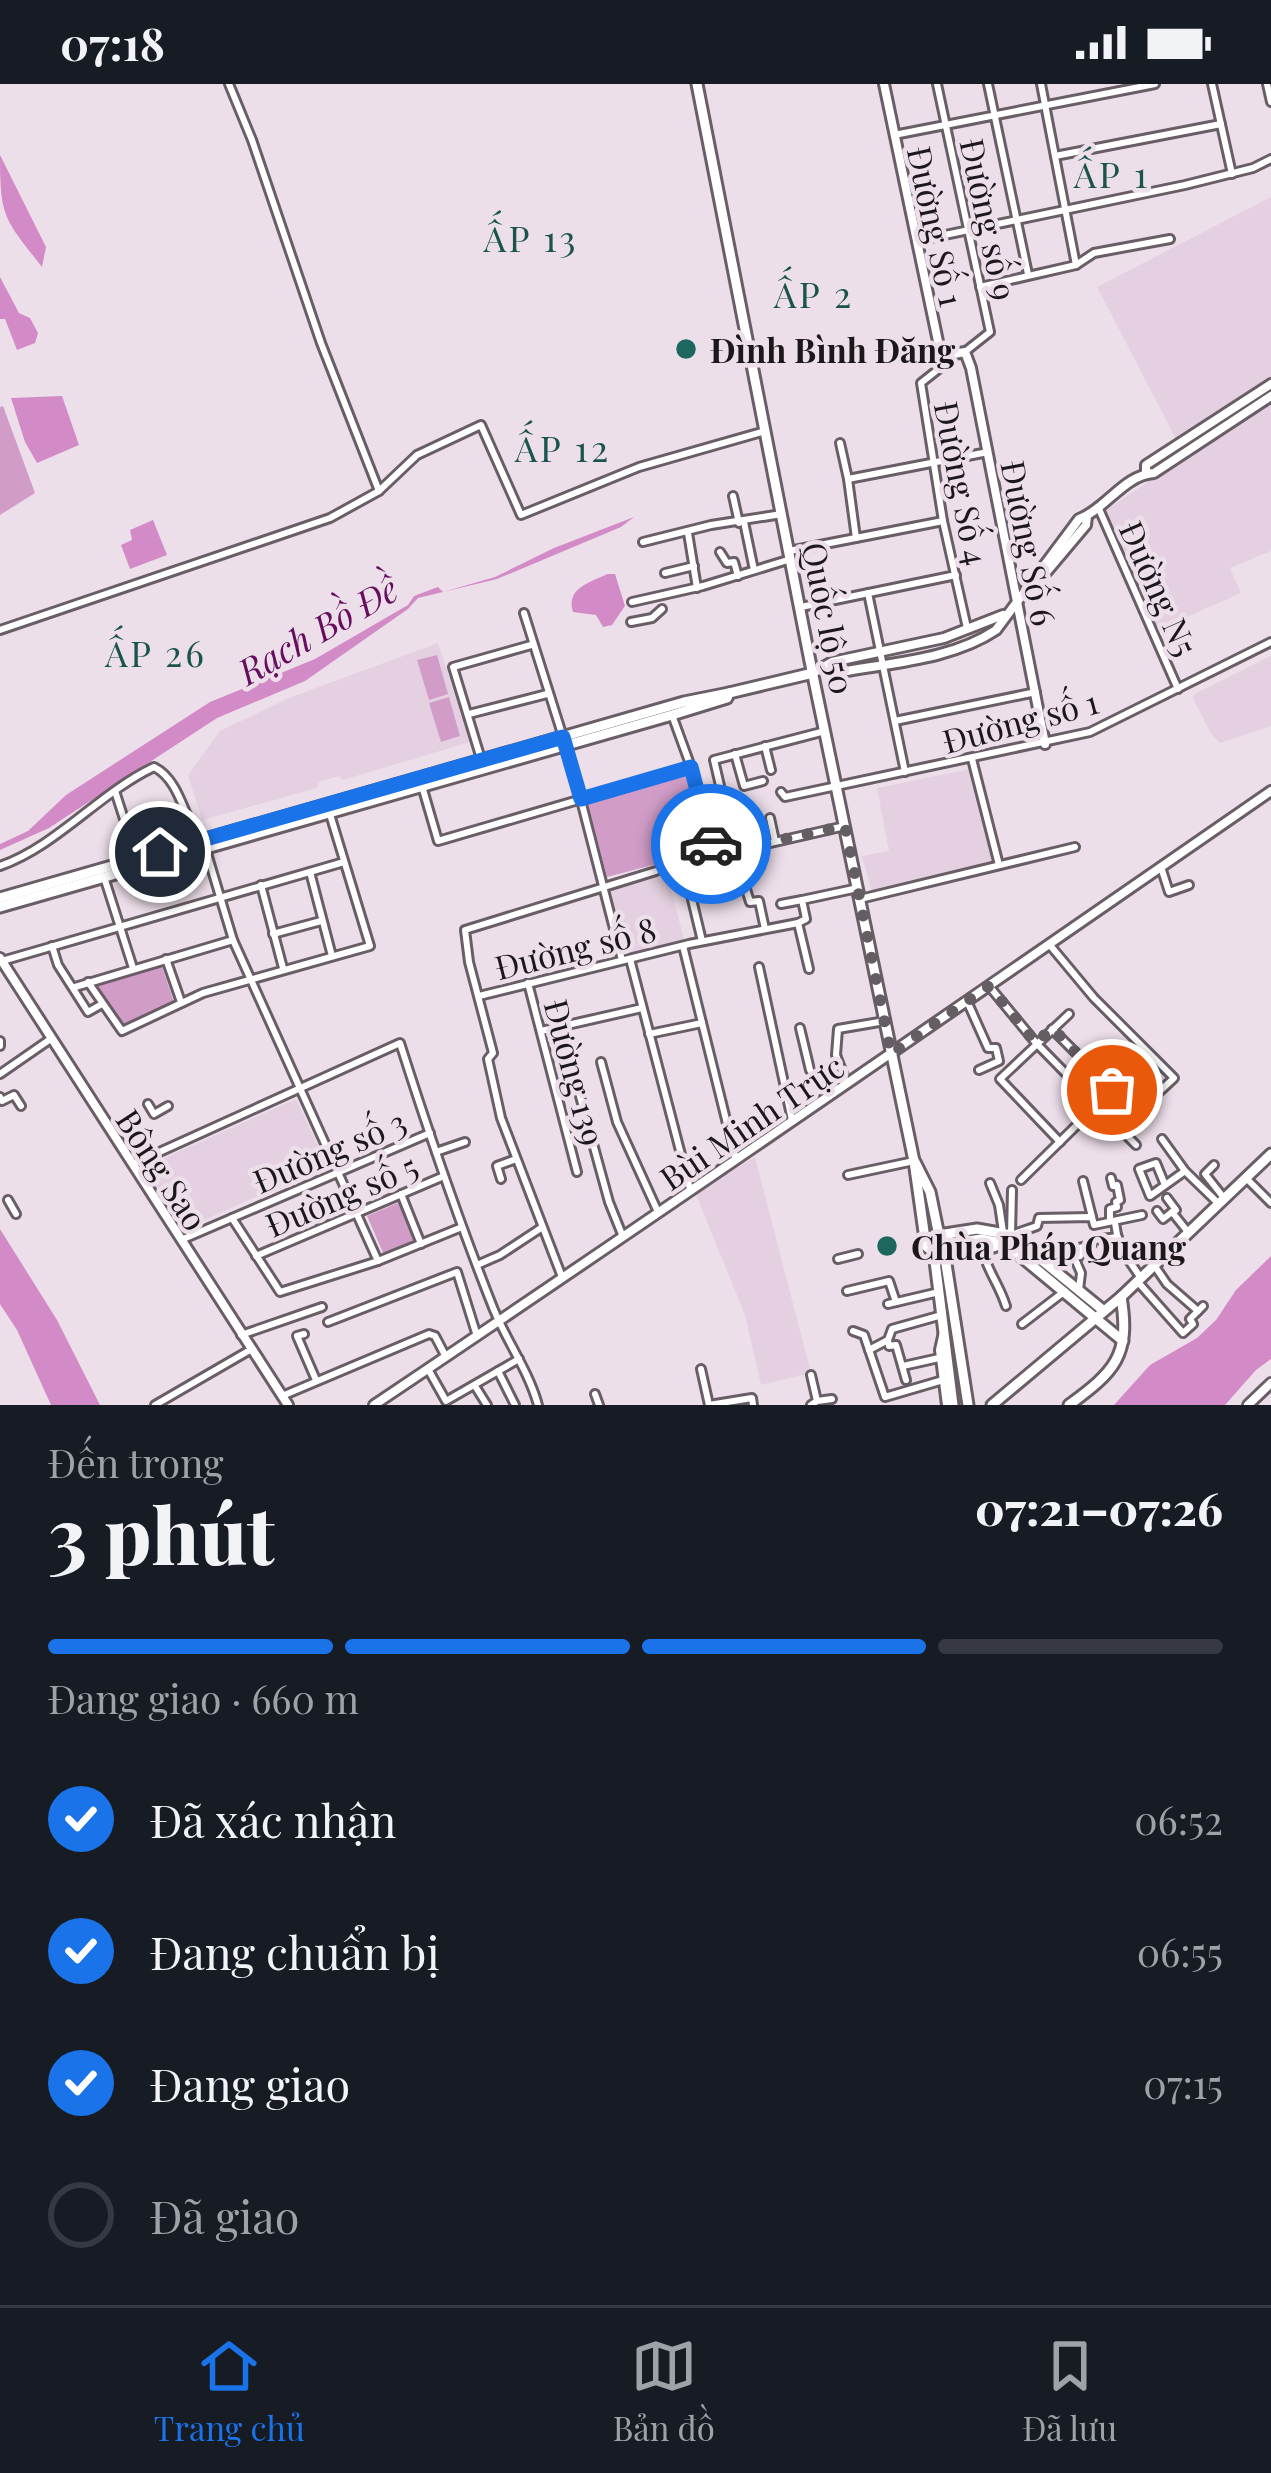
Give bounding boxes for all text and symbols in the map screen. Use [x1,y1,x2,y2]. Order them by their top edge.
text: 07:18 [60,12,165,72]
street label: Đường số 9 [951,134,1030,304]
street label: Đường Số 1 [899,142,976,310]
district label: ẤP 1 [1073,146,1150,197]
district label: ẤP 13 [482,210,579,261]
district label: ẤP 2 [773,266,854,317]
place label: Đình Bình Đăng [710,327,956,371]
marker: Đình Bình Đăng [673,336,699,362]
street label: Đường Số 4 [926,397,1001,569]
district label: ẤP 12 [514,420,611,471]
street label: Đường Số 6 [992,456,1069,629]
street label: Đường N5 [1111,514,1209,662]
street label: Quốc lộ 50 [794,538,867,698]
water label: Rạch Bồ Đề [226,563,408,695]
district label: ẤP 26 [104,625,207,676]
street label: Đường số 1 [937,677,1103,762]
courier [651,784,771,904]
pin [109,801,211,903]
icon: car [678,811,744,877]
icon: home [127,819,193,885]
street label: Đường số 8 [490,905,660,988]
street label: Đường 139 [535,994,617,1150]
pin [1061,1039,1163,1141]
street label: Bùi Minh Trực [650,1043,852,1199]
icon: bag [1079,1057,1145,1123]
street label: Đường số 3 [245,1097,412,1202]
street label: Bông Sao [108,1100,218,1238]
street label: Đường số 5 [258,1141,424,1246]
place label: Chùa Pháp Quang [911,1224,1187,1268]
marker: Chùa Pháp Quang [874,1233,900,1259]
text: Đến trong [48,1436,224,1488]
text: 07:21–07:26 [975,1477,1223,1537]
text: 3 phút [48,1481,275,1585]
text: Đang giao · 660 m [48,1672,359,1724]
icon: check [48,1786,114,1852]
text: Đã xác nhận [150,1789,396,1849]
text: 06:52 [1134,1793,1223,1845]
icon: check [48,1918,114,1984]
text: Đang chuẩn bị [150,1921,440,1981]
text: 06:55 [1137,1925,1223,1977]
icon: check [48,2050,114,2116]
text: Đang giao [150,2053,350,2113]
text: 07:15 [1143,2057,1223,2109]
text: Đã giao [150,2185,299,2245]
tab: Trang chủ [154,2333,305,2449]
tab: Bản đồ [613,2333,715,2449]
tab: Đã lưu [1022,2333,1117,2449]

